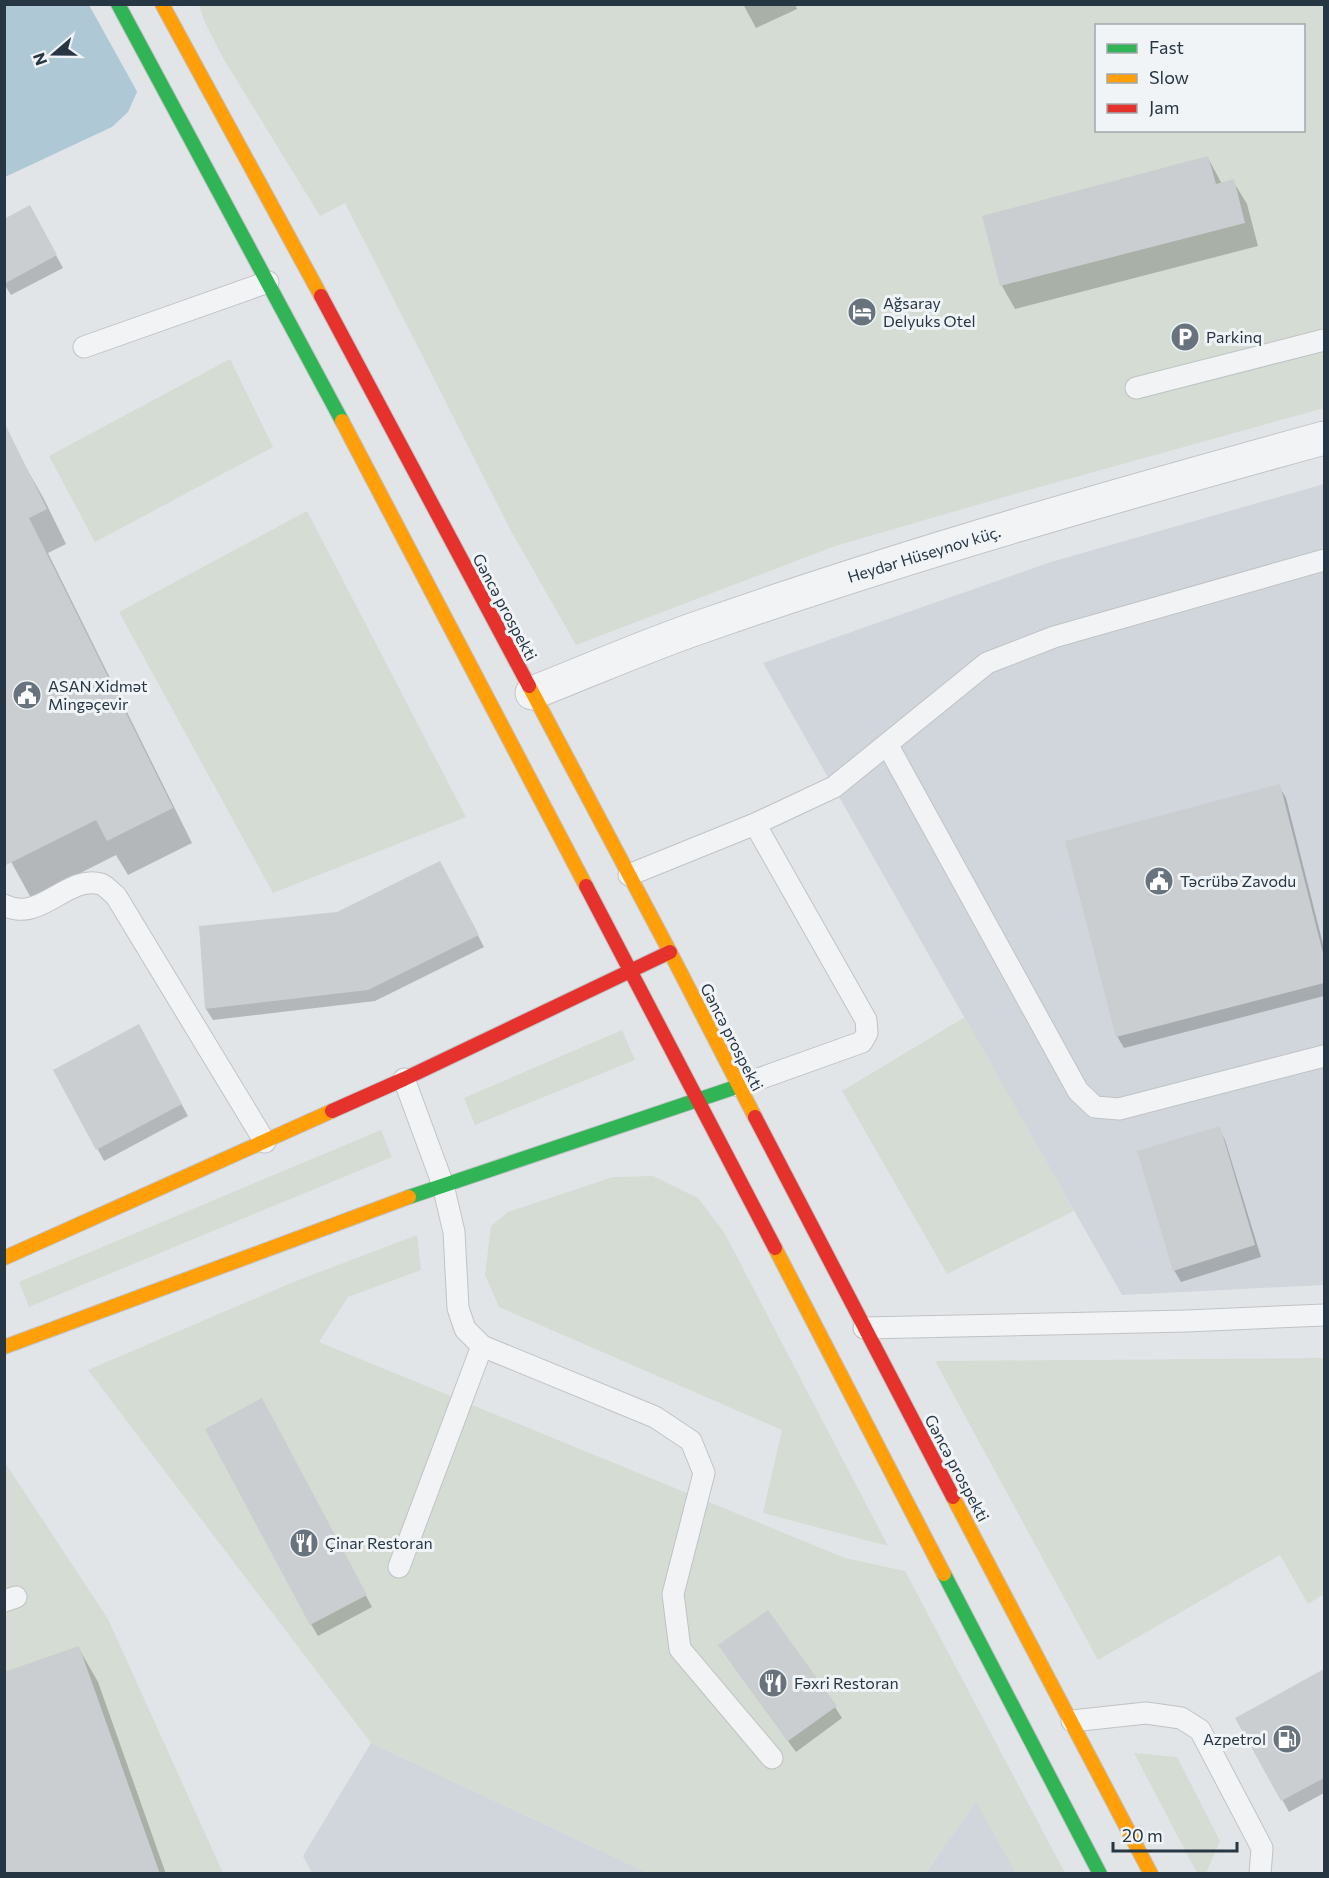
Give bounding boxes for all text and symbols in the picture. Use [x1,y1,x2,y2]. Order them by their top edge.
north arrow [24,24,84,84]
legend [1095,24,1305,132]
text: Fast [1149,36,1184,58]
text: N [28,50,50,68]
text: Slow [1149,66,1189,88]
text: Jam [1149,96,1179,118]
place label: Ağsaray Delyuks Otel [883,293,976,330]
hotel icon: Ağsaray Delyuks Otel [846,296,878,328]
parking icon: Parkinq [1169,321,1201,353]
place label: Parkinq [1206,327,1262,346]
street label: Heydər Hüseynov küç. [845,521,1003,586]
street label: Gəncə prospekti [469,550,542,663]
place label: ASAN Xidmət Mingəçevir [48,676,148,713]
public building icon: ASAN Xidmət Mingəçevir [11,679,43,711]
public building icon: Təcrübə Zavodu [1143,865,1175,897]
place label: Təcrübə Zavodu [1180,871,1296,890]
street label: Gəncə prospekti [697,980,768,1094]
street label: Gəncə prospekti [921,1411,994,1524]
restaurant icon: Çinar Restoran [288,1527,320,1559]
place label: Çinar Restoran [325,1533,433,1552]
restaurant icon: Fəxri Restoran [757,1667,789,1699]
place label: Fəxri Restoran [794,1673,899,1692]
fuel station icon: Azpetrol [1271,1723,1303,1755]
place label: Azpetrol [1203,1729,1266,1748]
scale bar [1113,1815,1238,1853]
text: 20 m [1122,1824,1163,1846]

